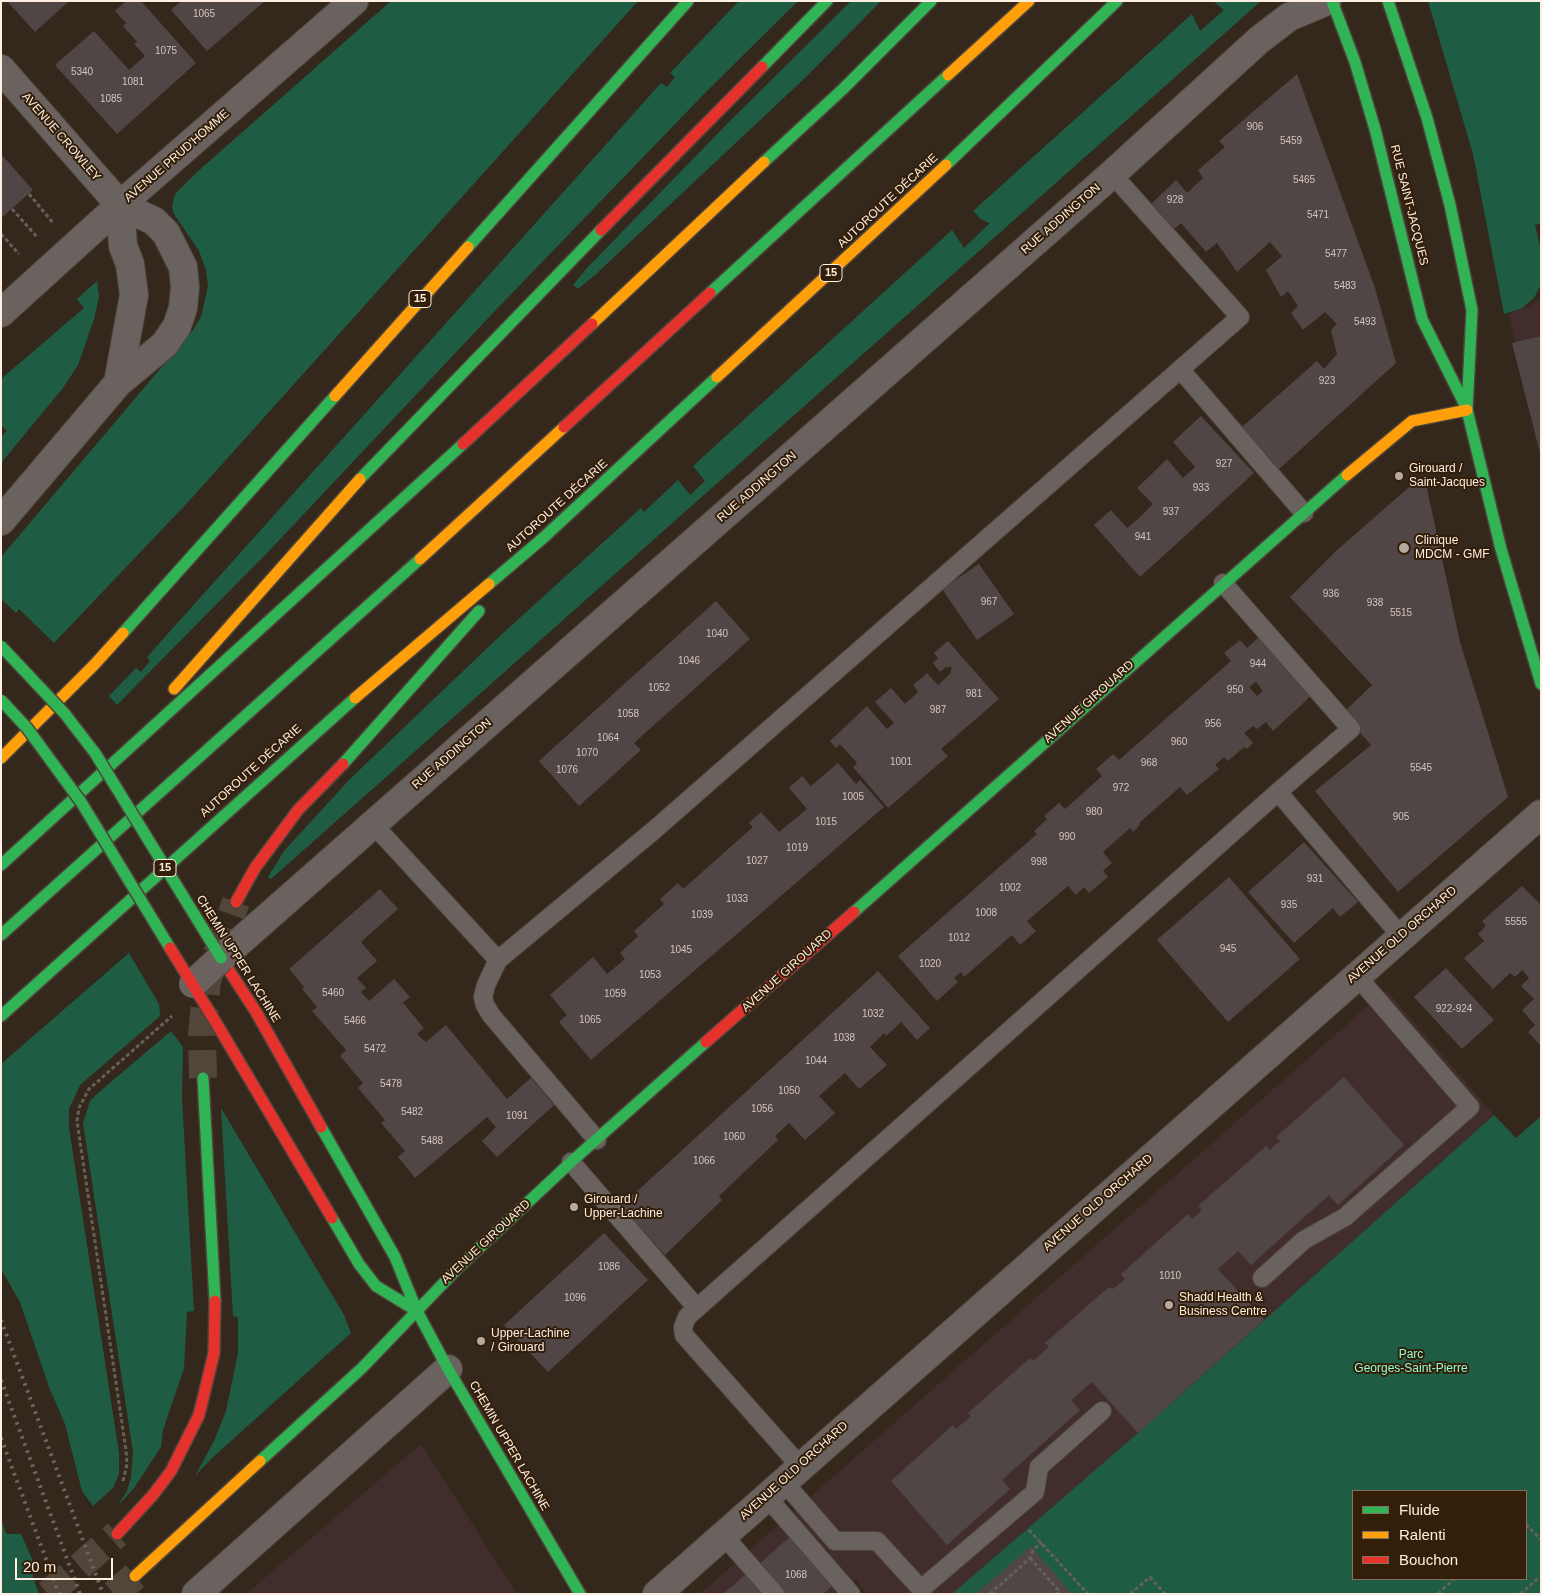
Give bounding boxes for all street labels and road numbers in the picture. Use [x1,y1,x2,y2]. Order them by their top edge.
street label: AVENUE CROWLEY [19,90,103,184]
street label: AVENUE PRUD'HOMME [122,107,232,205]
street label: RUE SAINT-JACQUES [1387,143,1431,267]
street label: AUTOROUTE DÉCARIE [835,151,941,251]
street label: RUE ADDINGTON [1018,181,1104,257]
road number: 15 [820,264,842,282]
road number: 15 [409,290,431,308]
street label: RUE ADDINGTON [714,449,800,525]
street label: AUTOROUTE DÉCARIE [503,457,611,555]
street label: AVENUE GIROUARD [1041,658,1137,746]
street label: RUE ADDINGTON [409,716,495,792]
street label: AUTOROUTE DÉCARIE [197,722,305,820]
road number: 15 [154,860,176,876]
street label: AVENUE OLD ORCHARD [1344,883,1460,987]
street label: CHEMIN UPPER LACHINE [193,893,283,1025]
street label: AVENUE GIROUARD [739,927,835,1015]
street label: AVENUE OLD ORCHARD [1040,1151,1156,1255]
street label: AVENUE GIROUARD [439,1197,533,1287]
street label: CHEMIN UPPER LACHINE [466,1379,552,1513]
street label: AVENUE OLD ORCHARD [737,1419,851,1523]

